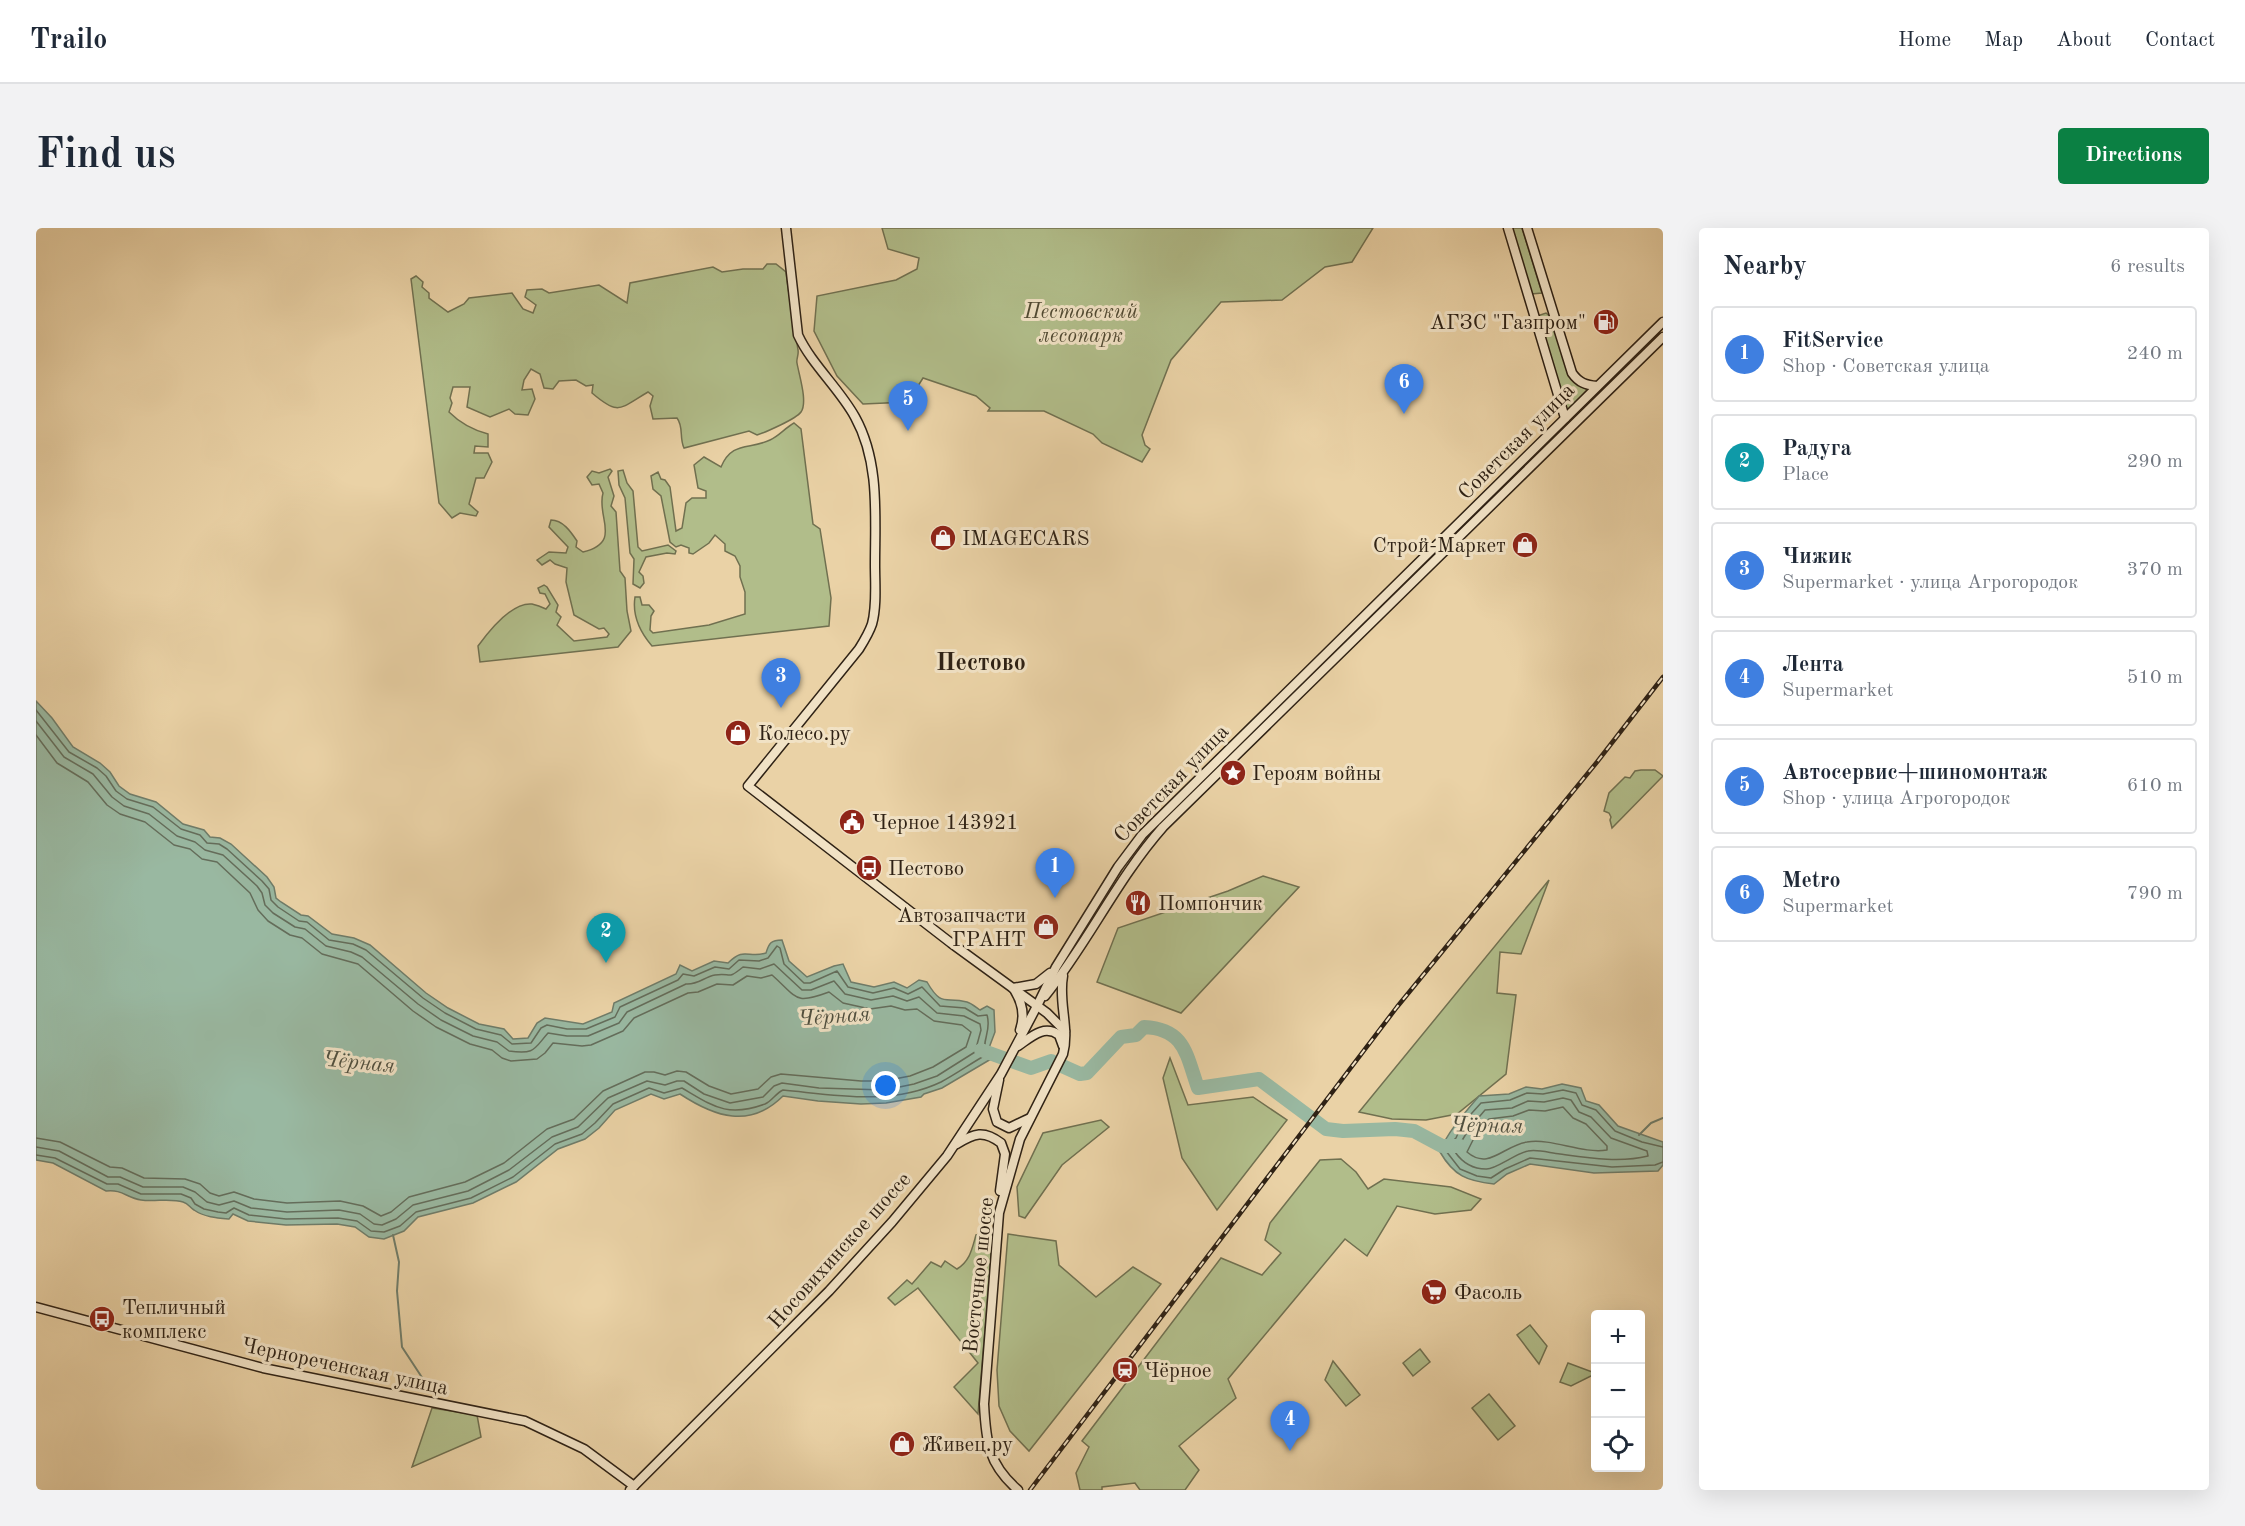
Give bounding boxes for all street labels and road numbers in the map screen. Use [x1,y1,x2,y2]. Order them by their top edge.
street label: Советская улица [1455,380,1579,504]
street label: Советская улица [1111,721,1233,847]
street label: Носовихинское шоссе [765,1169,915,1333]
street label: Восточное шоссе [961,1196,998,1354]
street label: Чернореченская улица [239,1335,450,1400]

